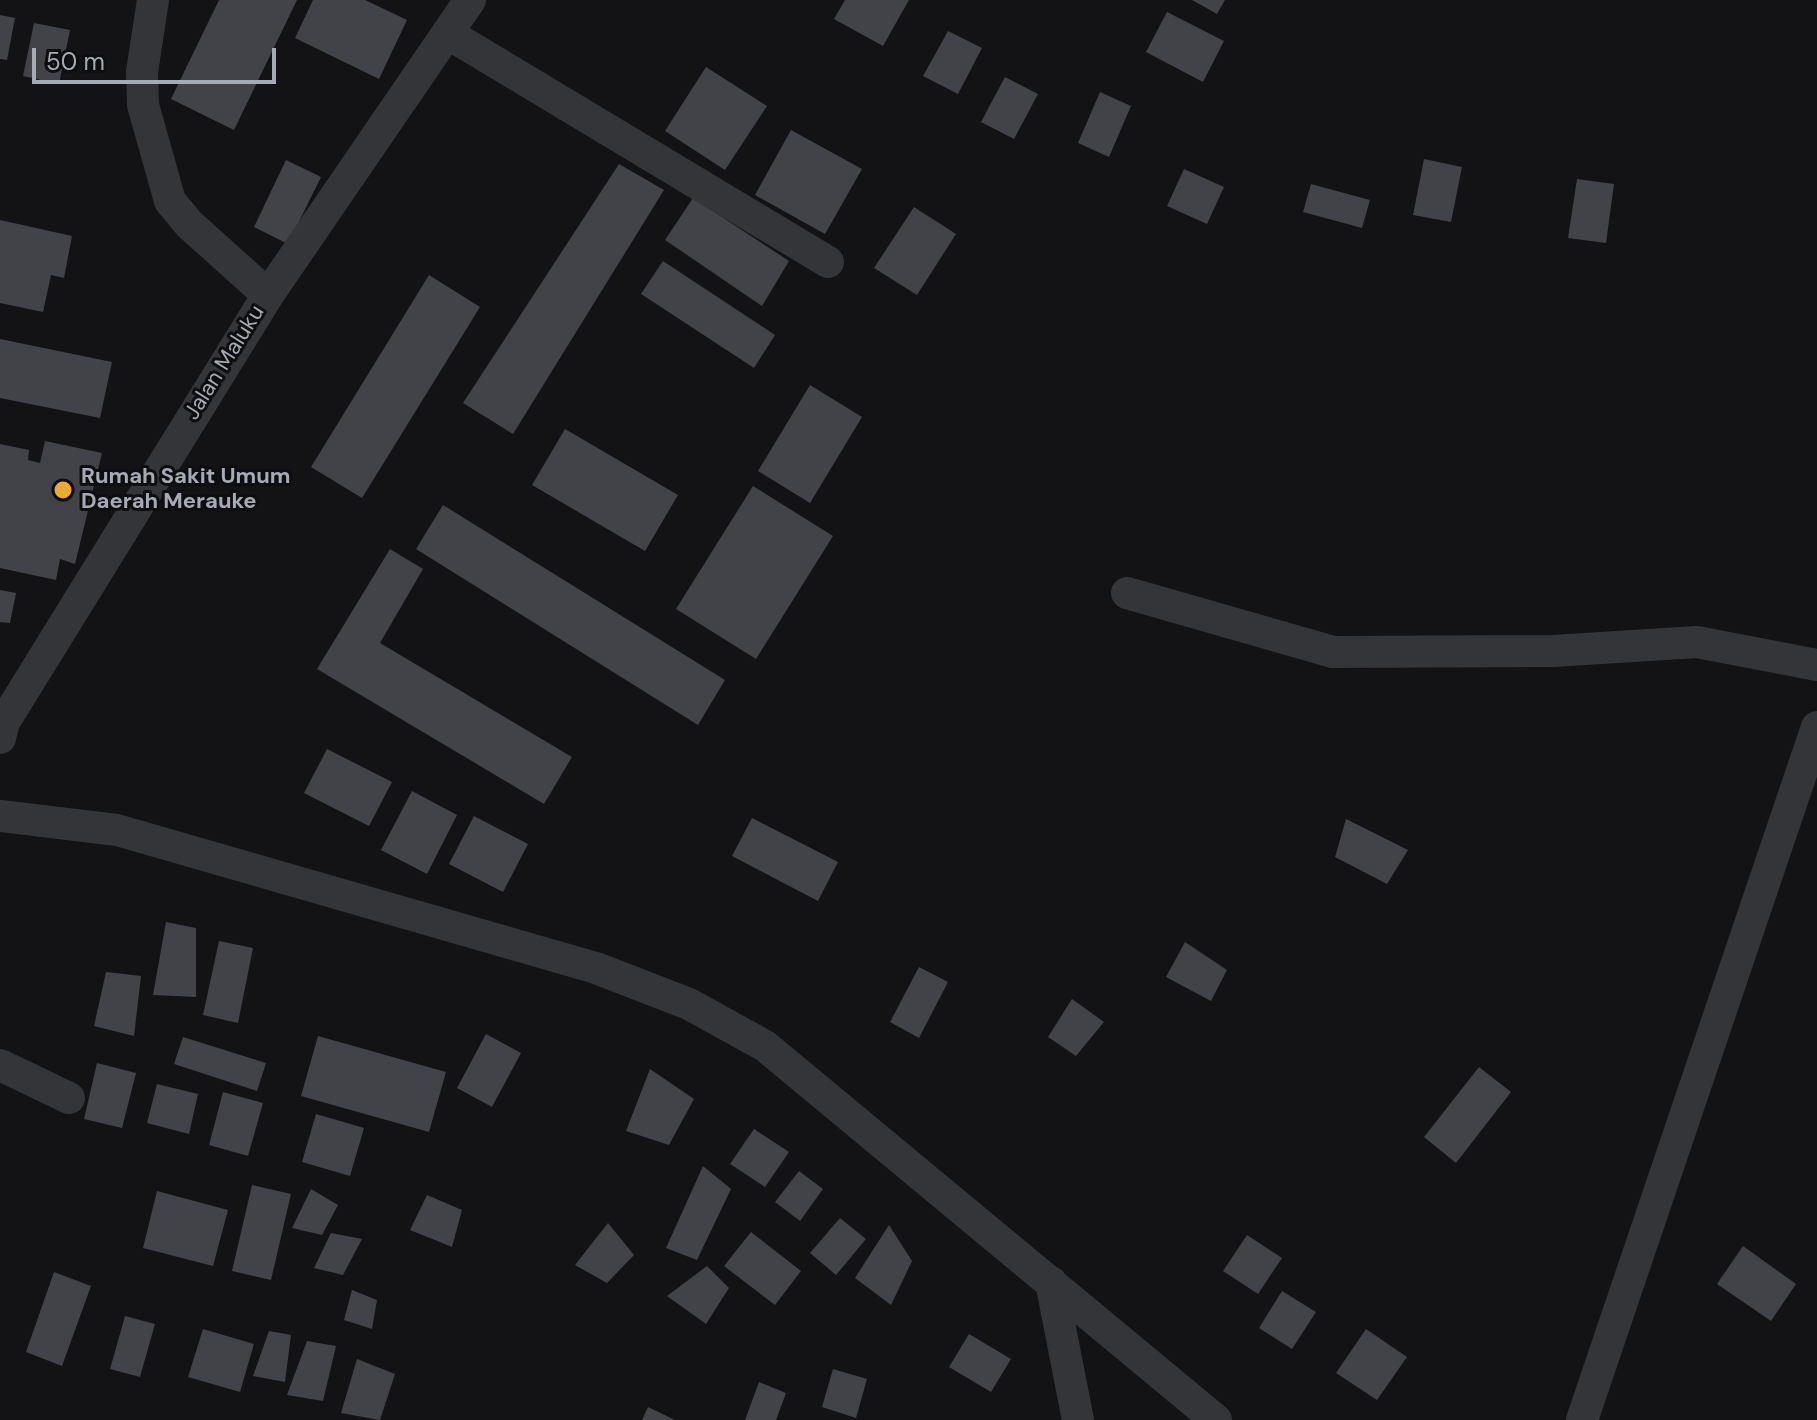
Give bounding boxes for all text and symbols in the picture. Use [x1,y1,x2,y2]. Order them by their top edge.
scale bar [36,32,280,82]
text: 50 m [46,46,105,77]
street label: Jalan Maluku [179,301,271,425]
place label: Rumah Sakit Umum Daerah Merauke [81,464,290,516]
marker: Rumah Sakit Umum Daerah Merauke [52,479,74,501]

